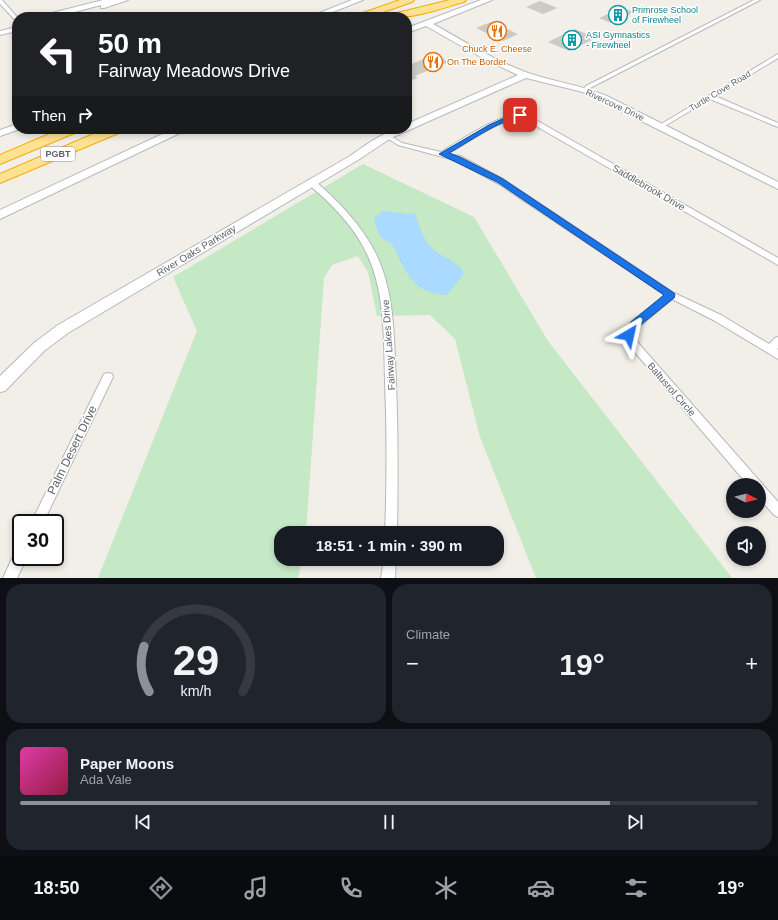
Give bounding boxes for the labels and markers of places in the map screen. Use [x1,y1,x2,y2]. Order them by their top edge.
building icon: Primrose School of Firewheel [607,4,629,26]
place label: Primrose School of Firewheel [632,5,698,25]
restaurant icon: Chuck E. Cheese [486,20,508,42]
building icon: ASI Gymnastics - Firewheel [561,29,583,51]
place label: ASI Gymnastics - Firewheel [586,30,651,50]
place label: Chuck E. Cheese [462,44,532,54]
restaurant icon: On The Border [422,51,444,73]
place label: On The Border [447,57,506,67]
pin [503,98,537,132]

